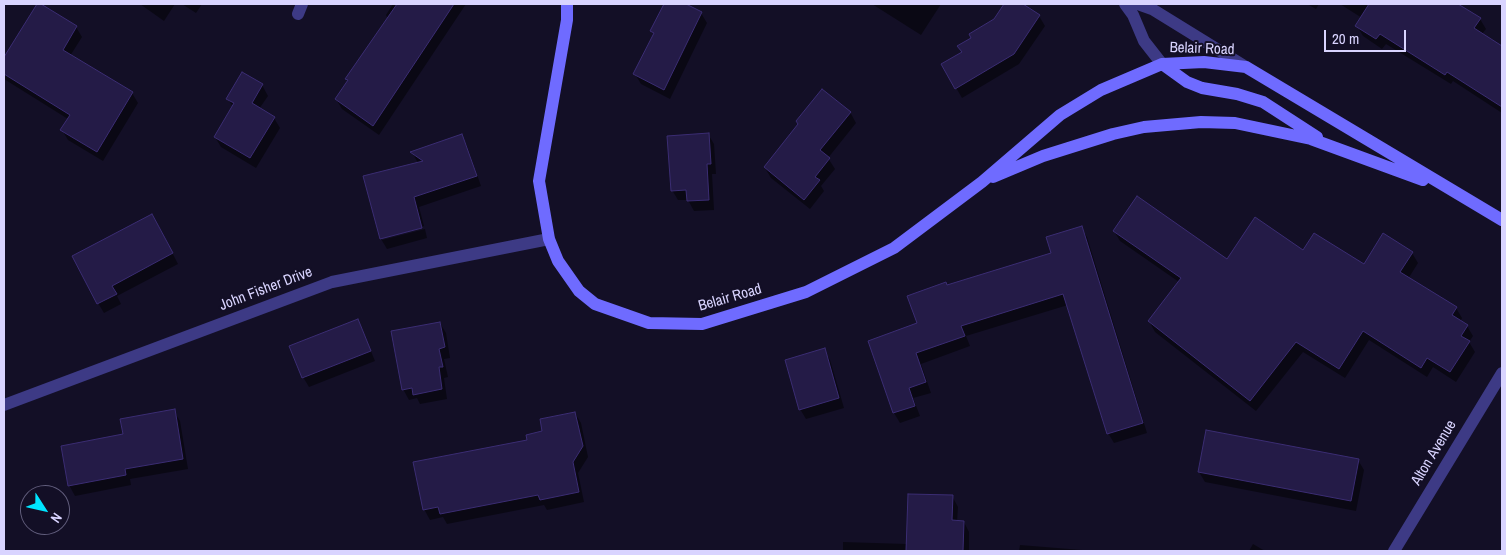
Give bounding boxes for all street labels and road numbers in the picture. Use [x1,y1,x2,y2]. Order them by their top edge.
street label: Belair Road [1169,39,1235,59]
street label: John Fisher Drive [217,263,315,315]
street label: Belair Road [696,280,764,316]
street label: Alton Avenue [1407,417,1461,489]

